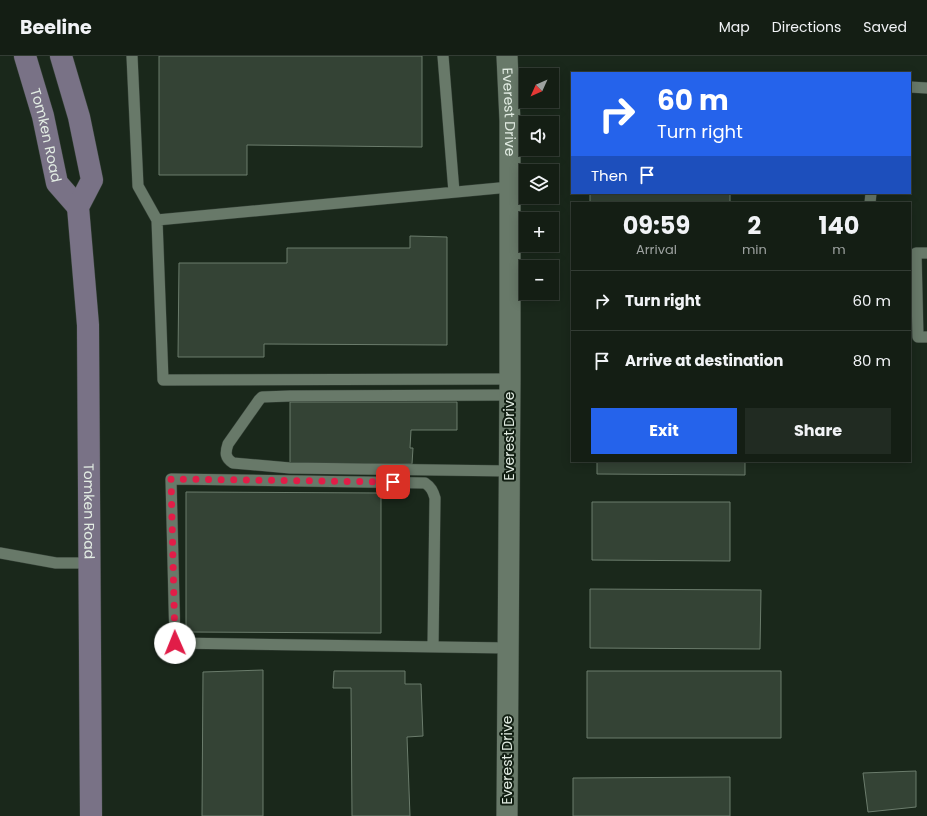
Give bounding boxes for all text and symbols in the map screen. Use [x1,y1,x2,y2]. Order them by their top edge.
text: Beeline [20,14,92,41]
text: Map [719,17,750,37]
text: Directions [772,17,841,37]
text: Saved [863,17,907,37]
street label: Everest Drive [498,67,520,157]
north arrow [519,68,559,108]
map controls [519,68,559,300]
text: 60 m [657,81,729,120]
street label: Tomken Road [25,86,67,184]
icon: right [591,88,643,140]
button: sound [519,116,559,156]
text: Turn right [657,119,743,144]
button: layers [519,164,559,204]
icon: arrive [636,164,658,186]
text: Then [591,165,628,186]
text: 09:59 [623,209,690,242]
text: 2 [747,209,761,242]
text: 140 [818,209,859,242]
button: + [519,212,559,252]
text: Arrival [636,240,677,259]
text: min [742,240,767,259]
text: m [832,240,846,259]
button: − [519,260,559,300]
icon: right [591,290,613,312]
text: Turn right [625,290,701,311]
text: 60 m [853,290,891,311]
icon: arrive [591,350,613,372]
text: Arrive at destination [625,350,783,371]
text: 80 m [853,350,891,371]
street label: Everest Drive [499,391,519,480]
button: Exit [591,408,737,454]
button: Share [745,408,891,454]
street label: Tomken Road [79,463,99,559]
pin [376,465,410,499]
icon: arrive [382,471,404,493]
position arrow [154,622,196,664]
street label: Everest Drive [497,715,517,804]

